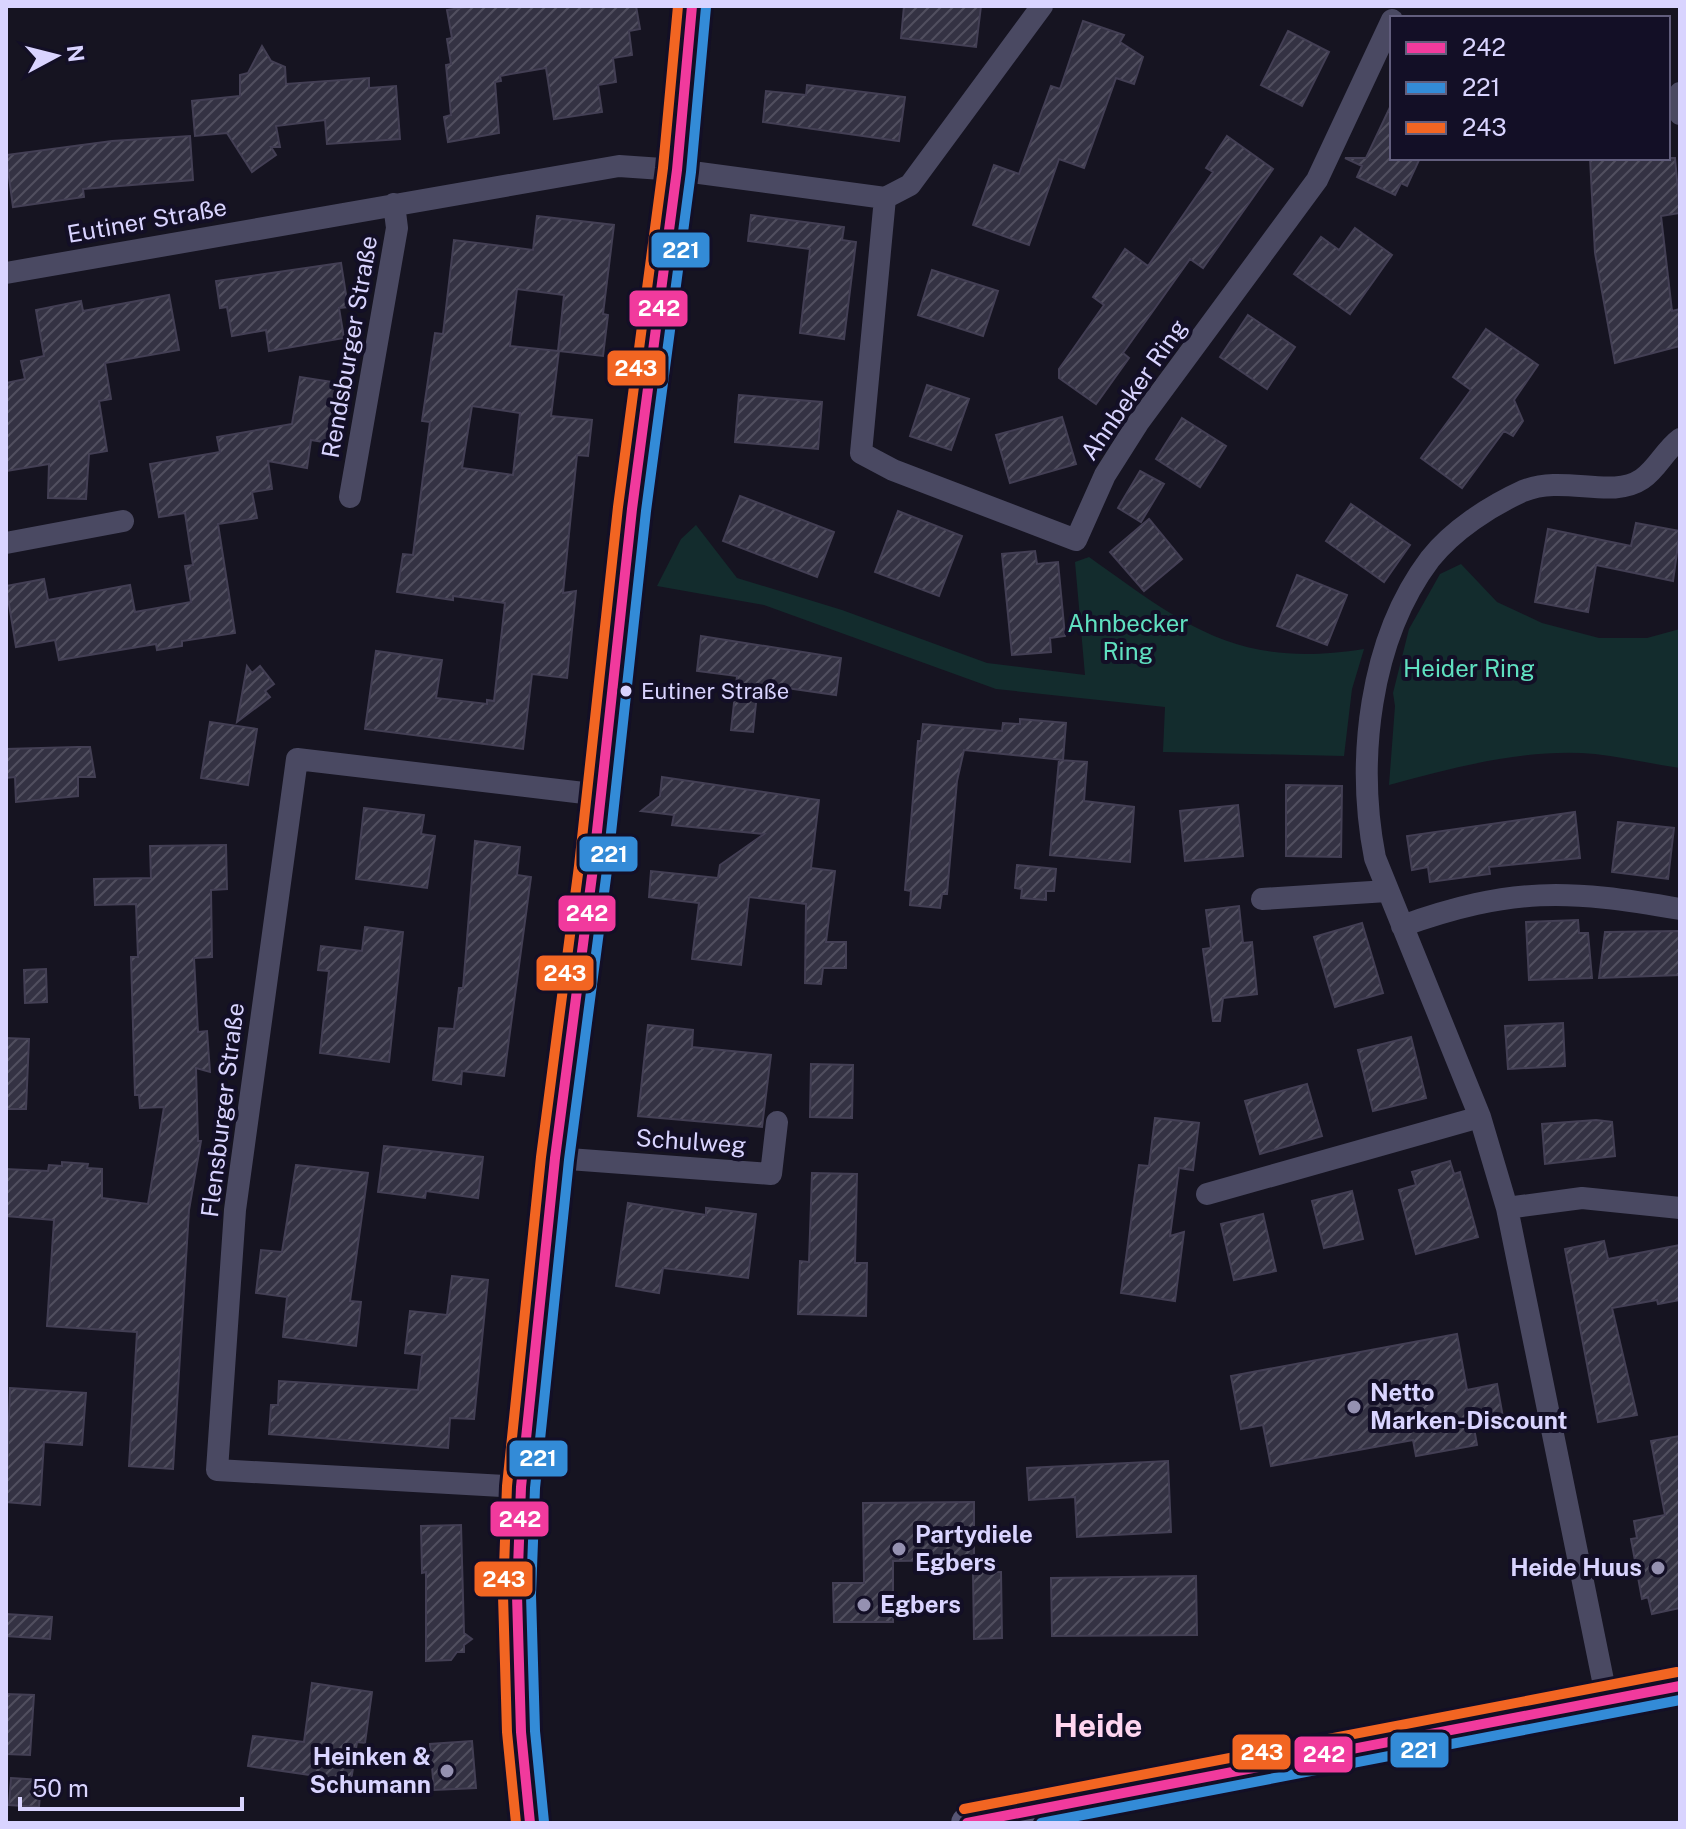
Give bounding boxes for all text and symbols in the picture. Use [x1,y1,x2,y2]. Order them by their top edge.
north arrow [16,16,96,96]
legend [1390,16,1670,160]
text: 242 [1462,33,1506,61]
text: N [62,43,90,64]
text: 221 [1462,73,1500,101]
text: 243 [1462,113,1507,141]
street label: Eutiner Straße [65,192,229,248]
line badge: 221 [650,231,711,269]
street label: Rendsburger Straße [316,233,382,460]
text: 221 [662,237,700,263]
line badge: 242 [628,289,689,328]
text: 242 [638,295,680,321]
street label: Ahnbeker Ring [1074,314,1192,465]
line badge: 243 [606,349,667,387]
text: 243 [614,355,658,381]
park label: Ahnbecker Ring [1067,609,1189,665]
park label: Heider Ring [1403,654,1535,682]
place label: Eutiner Straße [641,678,789,704]
marker: Eutiner Straße [618,683,634,699]
line badge: 221 [578,835,639,873]
text: 221 [590,841,628,867]
line badge: 242 [557,894,617,933]
text: 242 [566,900,608,926]
line badge: 243 [535,954,595,992]
text: 243 [543,960,587,986]
street label: Flensburger Straße [195,1001,249,1219]
street label: Schulweg [635,1123,747,1159]
place label: Netto Marken-Discount [1370,1378,1568,1434]
marker: Netto Marken-Discount [1345,1398,1363,1416]
line badge: 221 [508,1439,569,1478]
text: 221 [519,1445,557,1471]
line badge: 242 [489,1500,550,1538]
text: 242 [499,1506,541,1532]
place label: Partydiele Egbers [915,1520,1033,1576]
marker: Partydiele Egbers [890,1540,908,1558]
place label: Heide Huus [1510,1553,1642,1581]
marker: Heide Huus [1649,1559,1667,1577]
line badge: 243 [473,1560,534,1598]
text: 243 [482,1566,526,1592]
place label: Egbers [880,1590,961,1618]
marker: Egbers [855,1596,873,1614]
district label: Heide [1053,1707,1143,1744]
line badge: 221 [1389,1731,1450,1769]
line badge: 243 [1231,1733,1292,1771]
line badge: 242 [1293,1735,1354,1774]
text: 221 [1400,1737,1438,1763]
text: 243 [1240,1739,1284,1765]
text: 242 [1303,1741,1345,1767]
place label: Heinken & Schumann [309,1742,431,1798]
scale bar [20,1761,242,1811]
marker: Heinken & Schumann [438,1762,456,1780]
text: 50 m [32,1774,89,1802]

